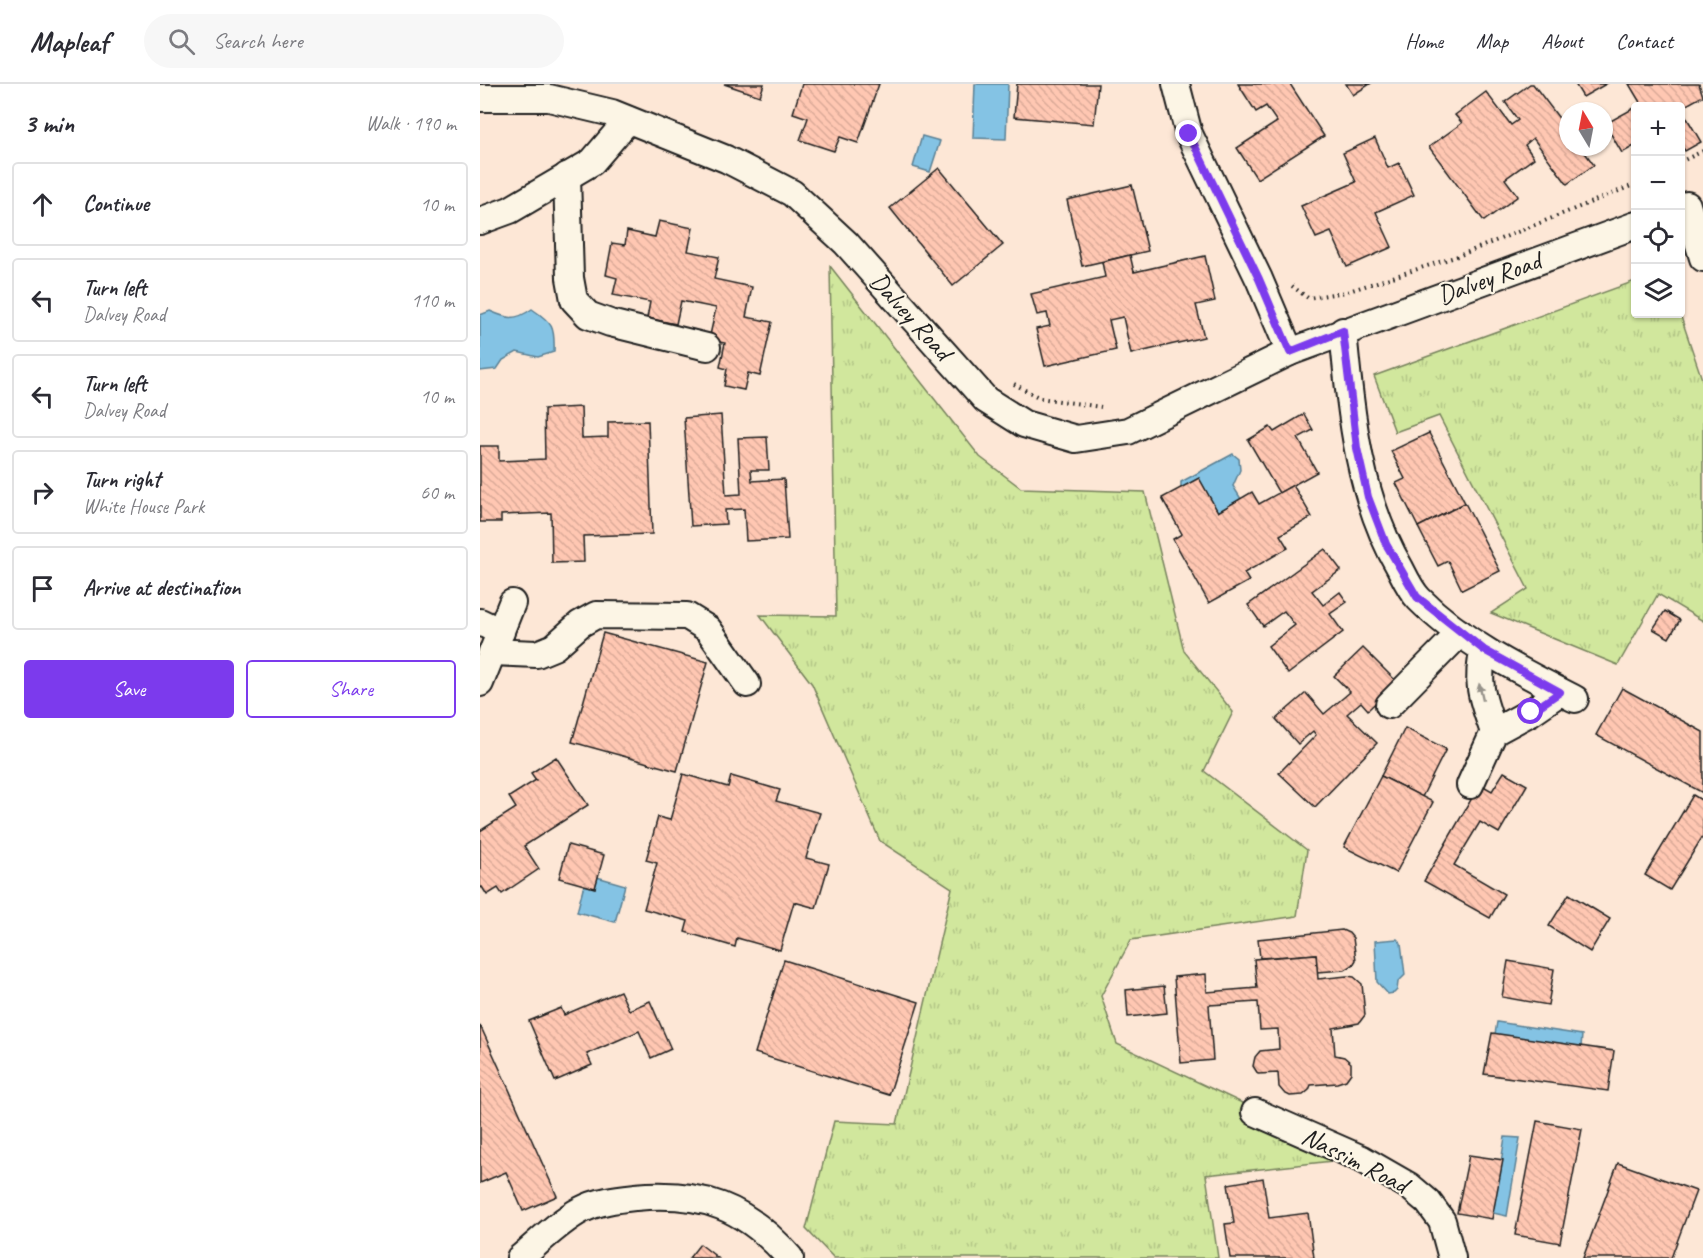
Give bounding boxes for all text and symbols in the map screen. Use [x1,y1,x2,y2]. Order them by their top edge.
search box [144,14,564,68]
text: Mapleaf [30,24,108,59]
icon: search [165,25,198,58]
text: Search here [213,27,303,55]
text: Home [1405,28,1443,54]
text: Map [1476,28,1508,54]
text: About [1541,28,1583,54]
text: Contact [1616,28,1673,54]
north arrow [1559,102,1613,156]
map controls [1631,102,1685,318]
button: + [1631,102,1685,156]
text: 3 min [24,107,74,140]
text: Walk · 190 m [366,111,456,136]
route end [1175,120,1201,146]
button: − [1631,156,1685,210]
icon: ahead [26,188,59,221]
text: Continue [83,190,149,218]
text: 10 m [420,192,454,217]
button: locate [1631,210,1685,264]
street label: Dalvey Road [1433,243,1549,312]
button: layers [1631,264,1685,318]
street label: Dalvey Road [863,265,962,370]
text: Turn left [83,274,147,302]
icon: left [26,284,59,317]
text: 110 m [411,288,454,313]
text: Dalvey Road [83,302,166,327]
text: Turn left [83,370,147,398]
icon: left [26,380,59,413]
text: 10 m [420,384,454,409]
text: Dalvey Road [83,398,166,423]
text: Turn right [83,466,160,494]
icon: right [26,476,59,509]
text: 60 m [420,480,454,505]
text: White House Park [83,494,204,519]
icon: arrive [26,572,59,605]
text: Arrive at destination [83,574,240,602]
button: Save [24,660,234,718]
button: Share [246,660,456,718]
one-way arrow [1476,682,1485,701]
route start [1517,698,1543,724]
street label: Nassim Road [1296,1119,1417,1202]

